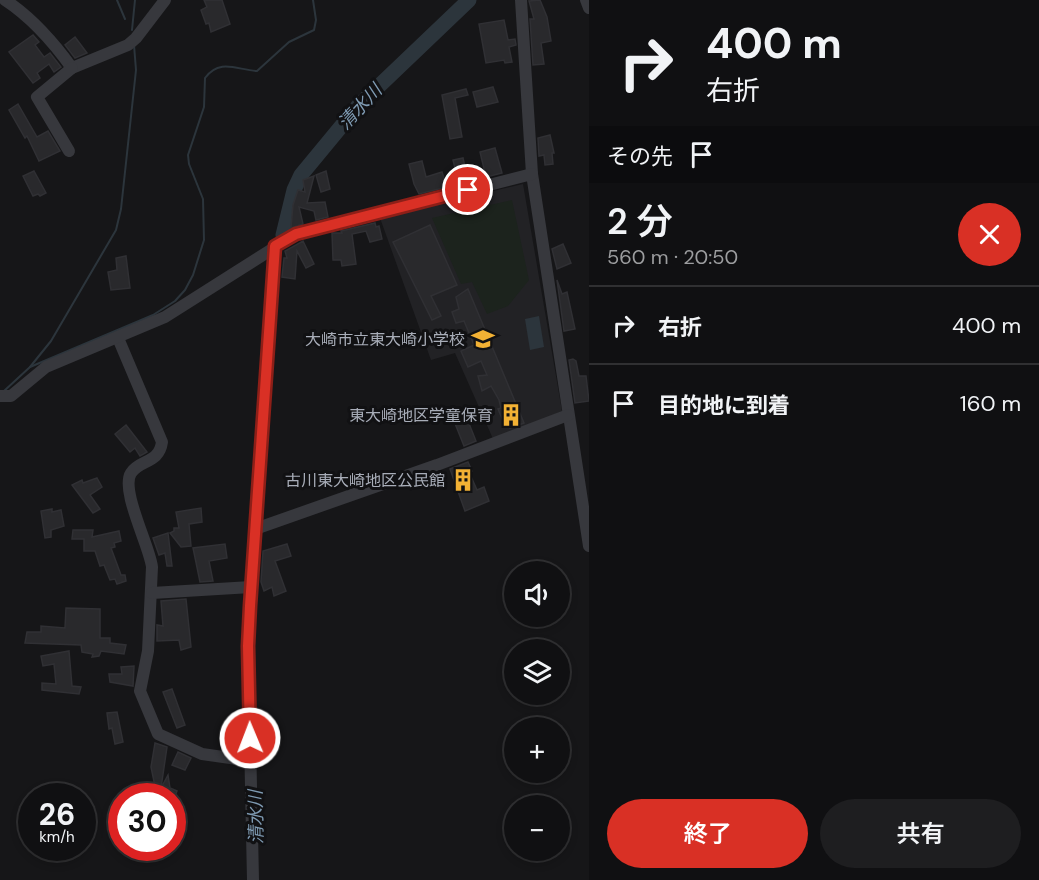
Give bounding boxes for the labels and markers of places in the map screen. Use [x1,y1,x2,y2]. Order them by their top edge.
pin [442,164,493,215]
school or university icon: 大崎市立東大崎小学校 [470,326,496,352]
place label: 大崎市立東大崎小学校 [305,329,465,350]
building icon: 東大崎地区学童保育 [498,402,524,428]
place label: 東大崎地区学童保育 [349,405,493,426]
building icon: 古川東大崎地区公民館 [450,467,476,493]
place label: 古川東大崎地区公民館 [285,470,445,491]

